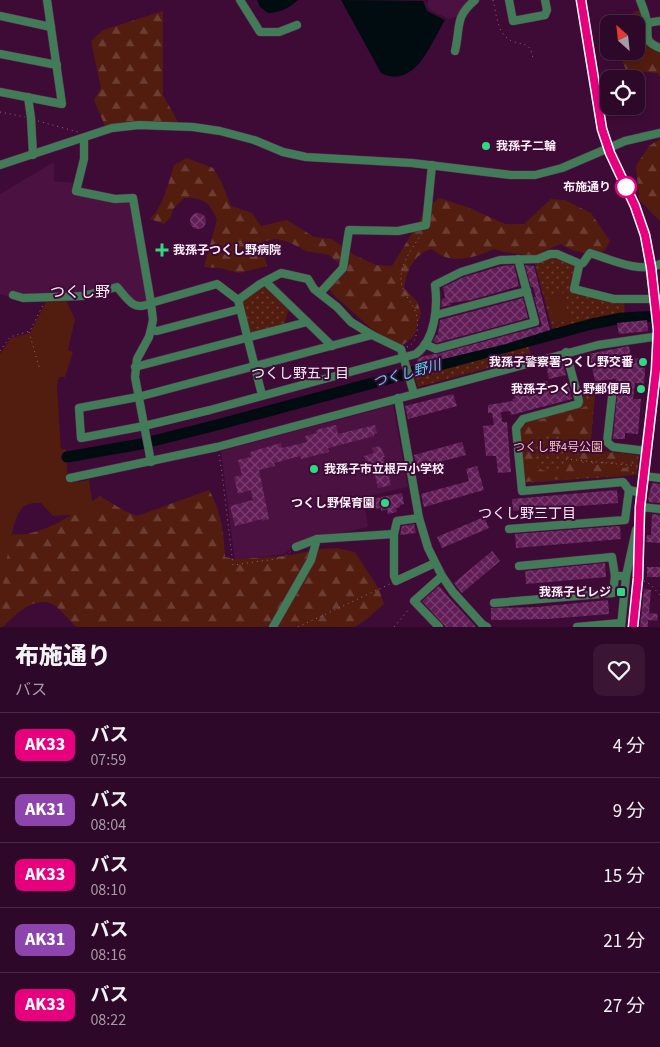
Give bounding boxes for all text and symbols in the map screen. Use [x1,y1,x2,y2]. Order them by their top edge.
north arrow [600,15,645,60]
map controls [600,15,645,115]
button: locate [600,70,645,115]
place label: 我孫子二輪 [496,138,556,155]
marker: 我孫子二輪 [480,140,492,152]
marker: 布施通り [615,176,637,198]
place label: 布施通り [563,179,611,196]
place label: 我孫子つくし野病院 [173,242,281,259]
marker: 我孫子つくし野病院 [155,243,169,257]
district label: つくし野 [50,282,110,303]
place label: 我孫子警察署つくし野交番 [489,354,634,371]
water label: つくし野川 [371,355,445,393]
marker: 我孫子警察署つくし野交番 [637,356,649,368]
district label: つくし野五丁目 [251,364,349,384]
place label: 我孫子つくし野郵便局 [511,381,631,398]
marker: 我孫子つくし野郵便局 [635,383,647,395]
park label: つくし野4号公園 [513,439,603,456]
place label: 我孫子市立根戸小学校 [324,461,444,478]
marker: 我孫子市立根戸小学校 [308,463,320,475]
place label: つくし野保育園 [291,495,375,512]
marker: つくし野保育園 [379,497,391,509]
district label: つくし野三丁目 [478,504,576,524]
place label: 我孫子ビレジ [539,584,611,601]
marker: 我孫子ビレジ [615,586,627,598]
text: 布施通り [15,639,111,674]
button: heart [593,644,645,696]
text: バス [15,679,47,701]
text: バス [90,722,128,749]
text: AK33 [25,732,65,757]
text: 4 分 [613,733,645,760]
text: 07:59 [90,749,126,771]
text: バス [90,787,128,814]
text: AK31 [25,797,65,822]
text: 9 分 [613,798,645,825]
text: 08:04 [90,814,126,836]
text: バス [90,852,128,879]
text: AK33 [25,862,65,887]
text: 15 分 [603,863,645,890]
text: 08:10 [90,879,126,901]
text: バス [90,917,128,944]
text: AK31 [25,927,65,952]
text: 21 分 [603,928,645,955]
text: 08:16 [90,944,126,966]
text: バス [90,982,128,1009]
text: AK33 [25,992,65,1017]
text: 27 分 [603,993,645,1020]
text: 08:22 [90,1009,126,1031]

